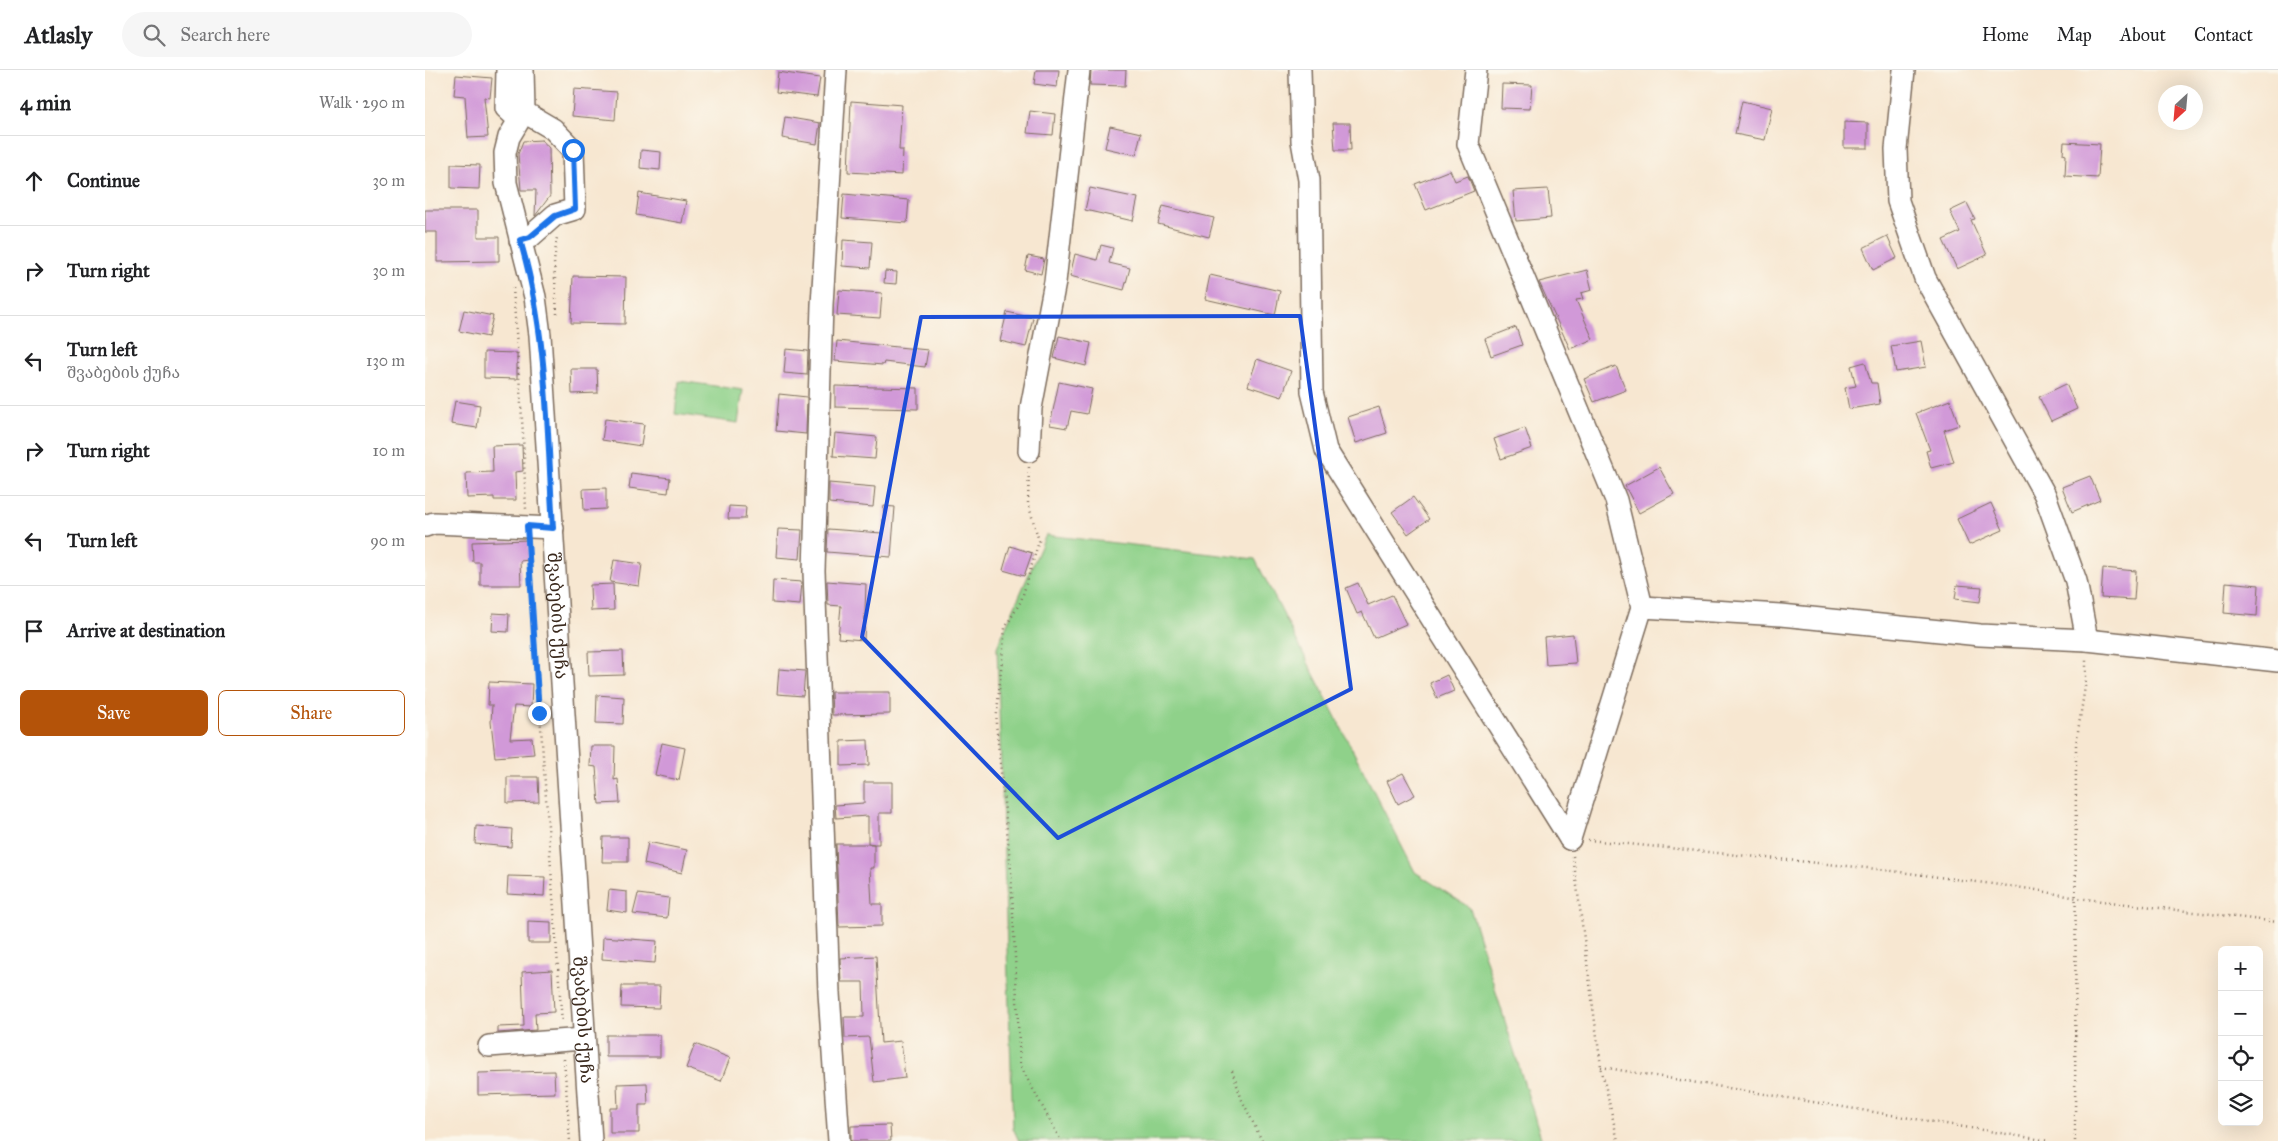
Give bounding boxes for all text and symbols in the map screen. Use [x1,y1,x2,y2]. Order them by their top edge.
search box [122,12,472,57]
text: Atlasly [25,20,92,50]
icon: search [140,21,168,49]
text: Search here [180,23,270,46]
text: Home [1982,24,2029,46]
text: Map [2057,24,2092,46]
text: About [2120,24,2166,46]
text: Contact [2194,24,2253,46]
north arrow [2158,85,2203,130]
text: 4 min [20,90,71,116]
text: Walk · 290 m [319,93,405,112]
route start [562,139,585,162]
icon: ahead [20,167,48,195]
text: Continue [67,169,140,192]
text: 30 m [372,171,405,190]
icon: right [20,257,48,285]
text: Turn right [67,259,150,282]
text: 30 m [372,261,405,280]
text: Turn left [67,338,137,361]
icon: left [20,347,48,375]
text: 130 m [366,351,405,370]
text: შვაბების ქუჩა [67,363,180,382]
icon: right [20,437,48,465]
text: Turn right [67,439,150,462]
text: 10 m [373,441,405,460]
icon: left [20,527,48,555]
text: Turn left [67,529,137,552]
text: 90 m [370,531,405,550]
street label: შვაბების ქუჩა [543,552,573,680]
icon: arrive [20,617,48,645]
text: Arrive at destination [67,619,225,642]
button: Save [20,690,208,736]
button: Share [218,690,405,736]
route end [528,702,551,725]
map controls [2218,946,2263,1126]
button: + [2218,946,2263,991]
street label: შვაბების ქუჩა [568,956,598,1084]
button: − [2218,991,2263,1036]
button: locate [2218,1036,2263,1081]
button: layers [2218,1081,2263,1126]

